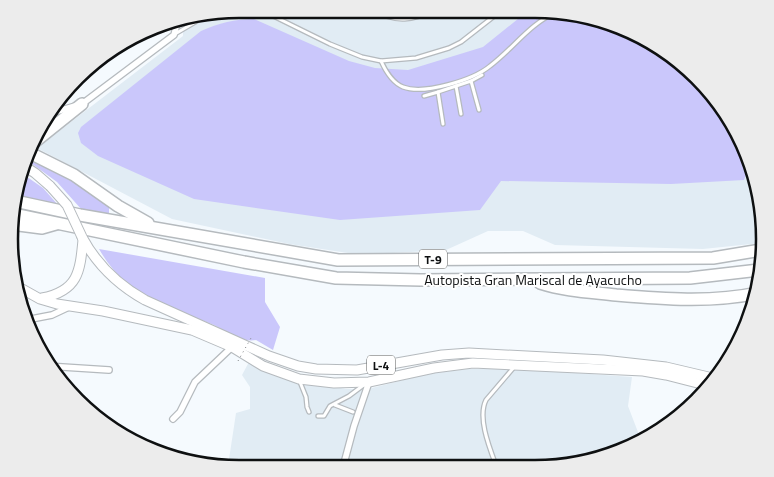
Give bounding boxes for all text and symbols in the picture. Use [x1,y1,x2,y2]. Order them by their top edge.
road number: T-9 [419,250,447,268]
street label: Autopista Gran Mariscal de Ayacucho [424,269,642,290]
road number: L-4 [367,356,395,374]

